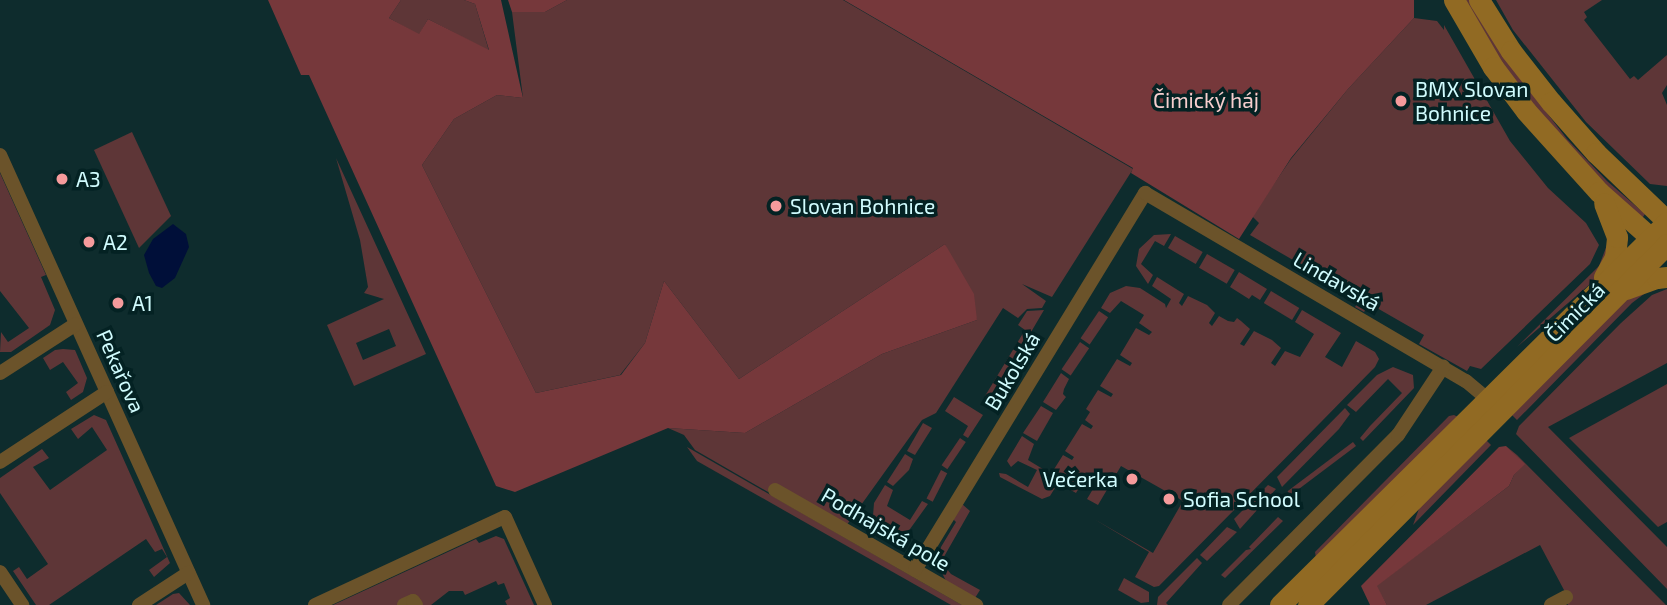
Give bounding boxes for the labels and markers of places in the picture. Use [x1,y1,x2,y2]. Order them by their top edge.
place label: BMX Slovan Bohnice [1415,76,1529,126]
marker: BMX Slovan Bohnice [1393,93,1409,109]
place label: A3 [76,166,101,192]
marker: A3 [54,171,70,187]
place label: Slovan Bohnice [790,193,935,219]
marker: Slovan Bohnice [768,198,784,214]
place label: A2 [103,229,128,255]
marker: A2 [81,234,97,250]
place label: A1 [132,290,153,316]
marker: A1 [110,295,126,311]
place label: Večerka [1043,466,1118,492]
marker: Večerka [1124,471,1140,487]
place label: Sofia School [1183,486,1300,512]
marker: Sofia School [1161,491,1177,507]

